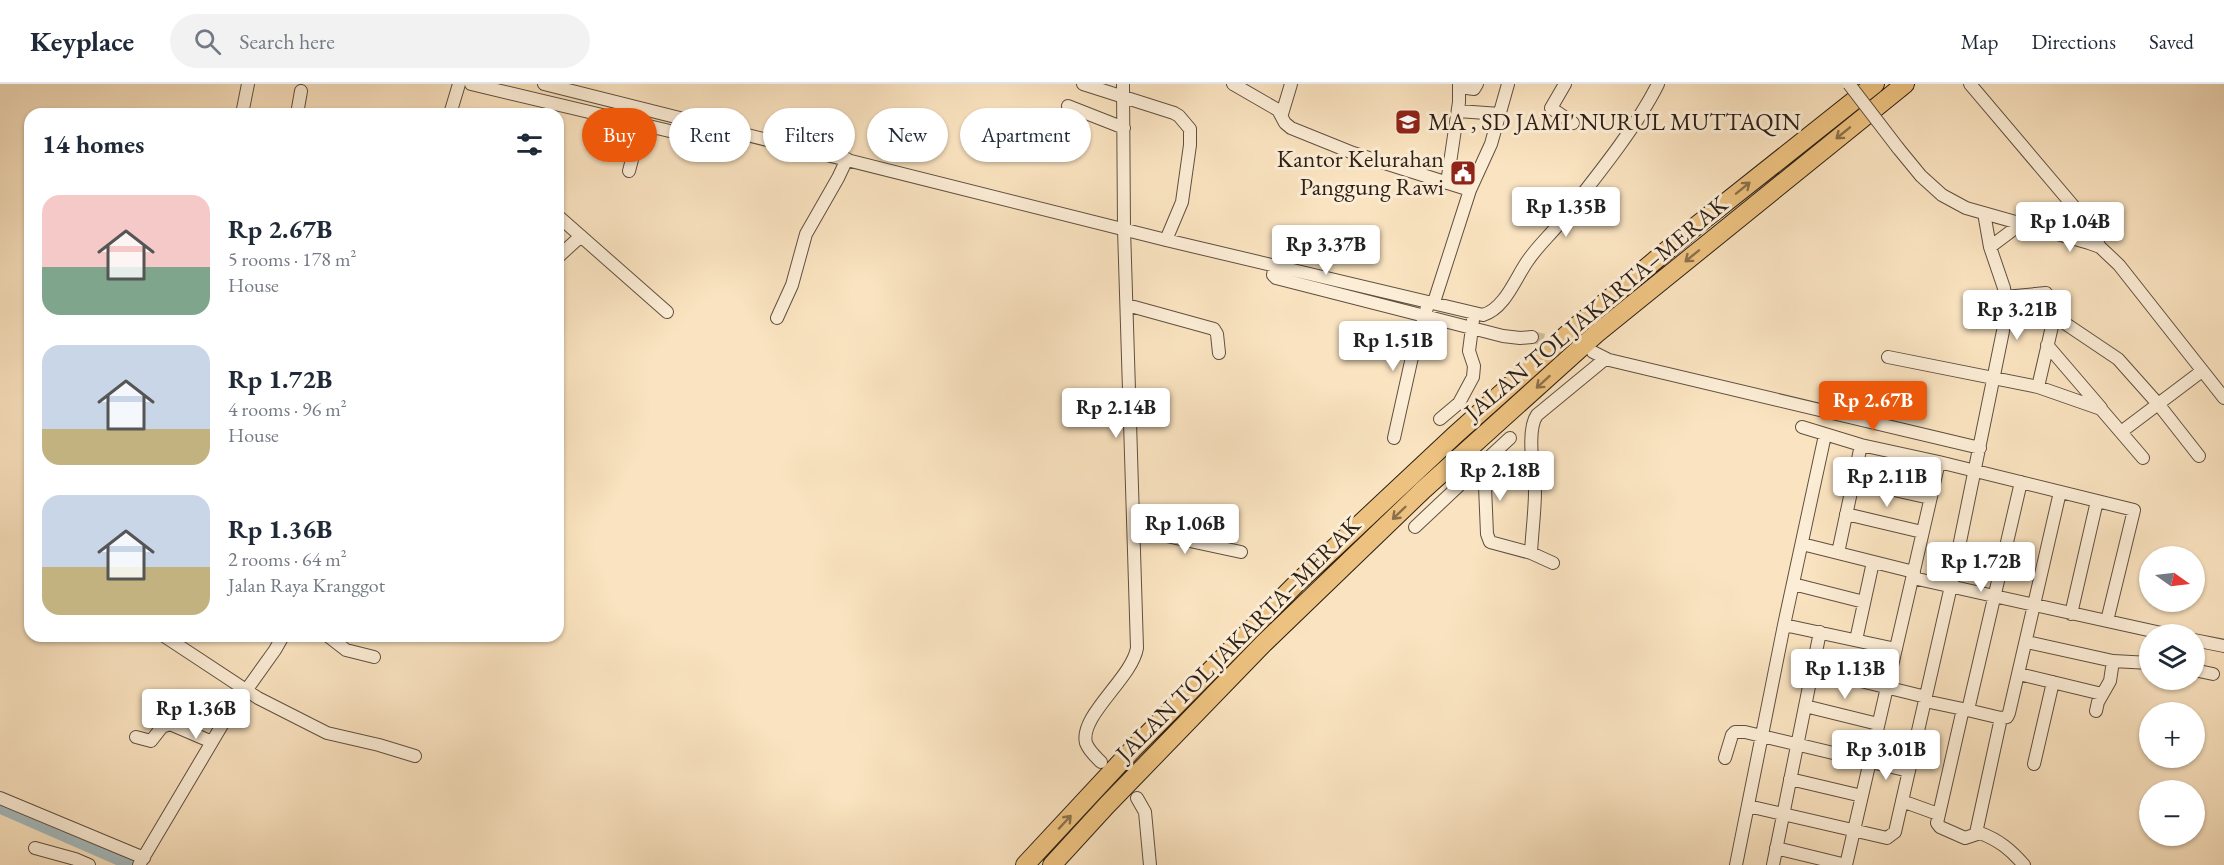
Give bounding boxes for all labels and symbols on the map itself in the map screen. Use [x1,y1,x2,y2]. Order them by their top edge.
place label: MA , SD JAMI' NURUL MUTTAQIN [1428,106,1801,137]
school or university icon: MA , SD JAMI' NURUL MUTTAQIN [1393,107,1423,137]
one-way arrow [1836,126,1851,140]
place label: Kantor Kelurahan Panggung Rawi [1277,143,1444,202]
public building icon: Kantor Kelurahan Panggung Rawi [1448,158,1478,188]
one-way arrow [1735,181,1751,194]
pin: Rp 1.35B [1504,187,1628,238]
street label: JALAN TOL JAKARTA–MERAK [1456,188,1734,428]
pin: Rp 1.04B [2008,202,2132,253]
pin: Rp 3.37B [1264,225,1388,276]
one-way arrow [1684,250,1700,263]
pin: Rp 3.21B [1955,290,2079,341]
pin: Rp 1.51B [1331,321,1455,372]
one-way arrow [1536,375,1551,389]
pin: Rp 2.67B [1811,381,1935,432]
pin: Rp 2.14B [1054,388,1178,439]
pin: Rp 2.18B [1438,451,1562,502]
pin: Rp 2.11B [1825,457,1949,508]
pin: Rp 1.06B [1123,504,1247,555]
one-way arrow [1391,506,1406,520]
street label: JALAN TOL JAKARTA–MERAK [1107,509,1367,769]
pin: Rp 1.72B [1919,542,2043,593]
north arrow [2139,546,2205,612]
pin: Rp 1.13B [1783,649,1907,700]
pin: Rp 1.36B [134,689,258,740]
pin: Rp 3.01B [1824,730,1948,781]
one-way arrow [1058,815,1072,830]

